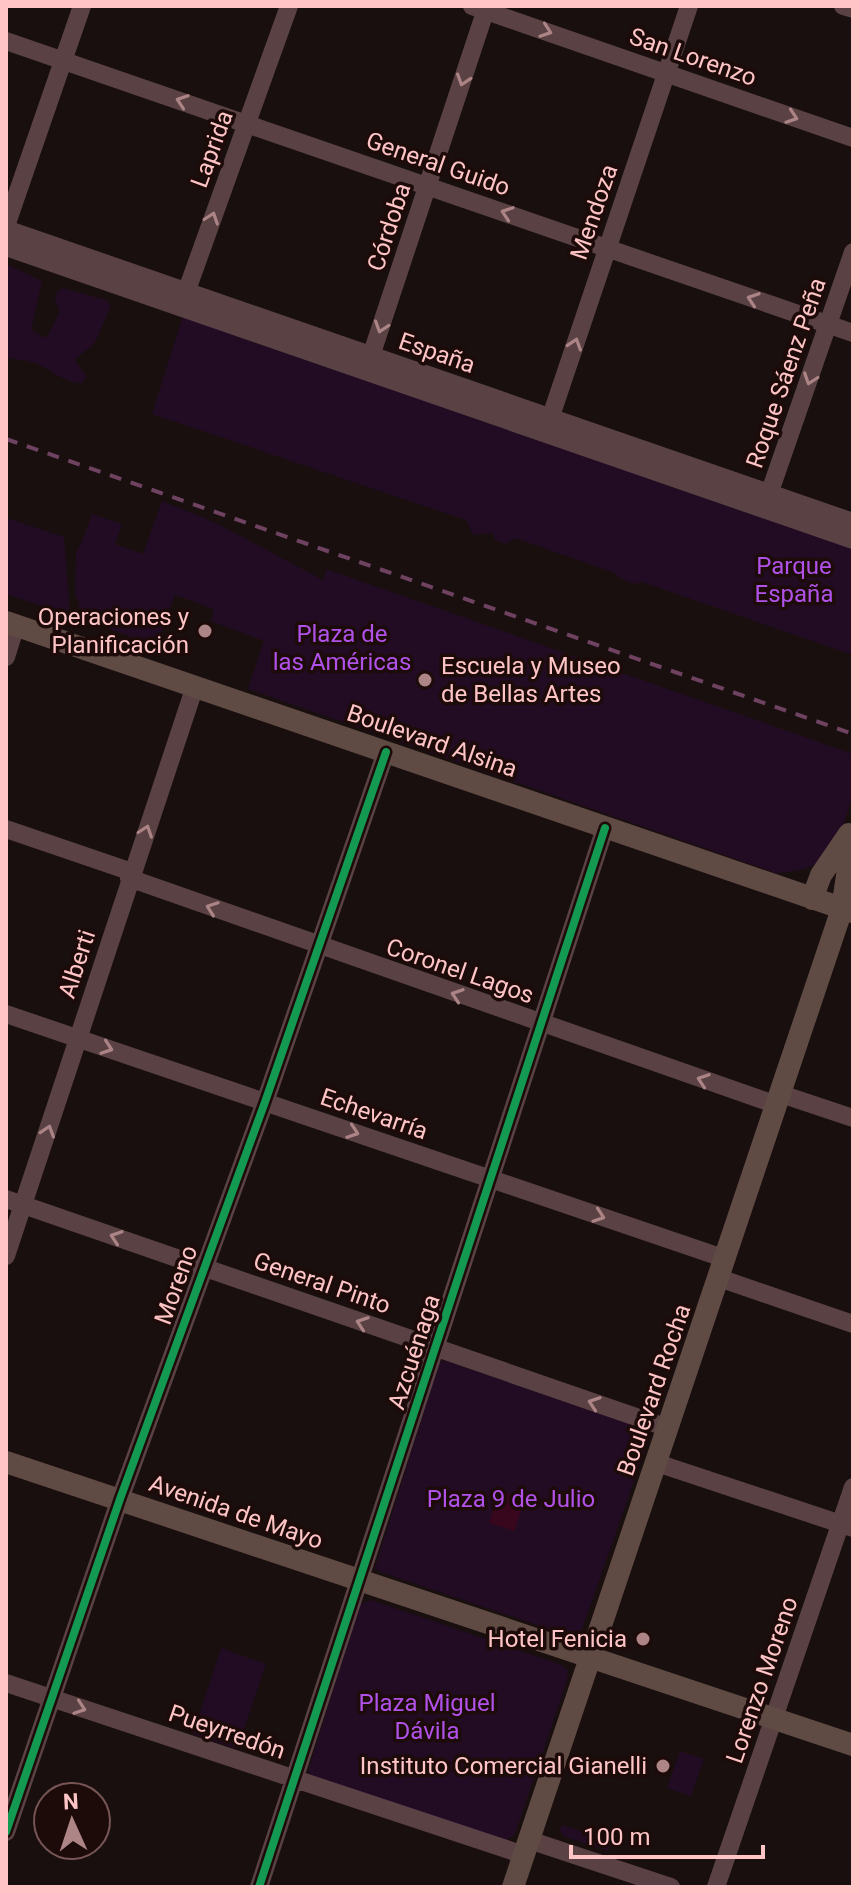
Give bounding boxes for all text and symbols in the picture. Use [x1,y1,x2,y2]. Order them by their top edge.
one-way arrow [538,22,552,38]
street label: San Lorenzo [626,22,760,92]
one-way arrow [456,72,472,86]
one-way arrow [176,95,190,111]
street label: Laprida [185,107,239,191]
one-way arrow [784,107,798,123]
street label: General Guido [362,126,514,202]
street label: Mendoza [565,161,623,263]
street label: Córdoba [362,179,416,275]
one-way arrow [501,207,515,223]
one-way arrow [203,212,219,226]
street label: Roque Sáenz Peña [740,274,832,472]
one-way arrow [747,292,761,308]
one-way arrow [374,319,390,333]
street label: España [395,327,479,379]
one-way arrow [566,337,582,351]
one-way arrow [803,371,819,385]
park label: Parque España [755,552,833,608]
place label: Operaciones y Planificación [38,603,190,659]
park label: Plaza de las Américas [273,620,411,676]
marker: Operaciones y Planificación [196,622,214,640]
place label: Escuela y Museo de Bellas Artes [441,652,621,708]
marker: Escuela y Museo de Bellas Artes [416,671,434,689]
street label: Boulevard Alsina [343,699,521,783]
one-way arrow [136,825,152,839]
one-way arrow [206,901,220,918]
street label: Alberti [53,926,101,1002]
street label: Coronel Lagos [383,933,537,1009]
one-way arrow [451,988,465,1004]
one-way arrow [99,1038,113,1054]
one-way arrow [697,1073,711,1090]
street label: Echevarría [317,1083,431,1145]
one-way arrow [345,1122,359,1138]
one-way arrow [39,1125,55,1139]
one-way arrow [591,1206,605,1222]
one-way arrow [110,1231,124,1247]
street label: Moreno [149,1242,203,1328]
street label: General Pinto [250,1246,394,1320]
street label: Azcuénaga [382,1291,446,1413]
street label: Boulevard Rocha [612,1301,696,1479]
one-way arrow [356,1316,370,1332]
one-way arrow [588,1397,602,1413]
street label: Avenida de Mayo [145,1469,327,1555]
park label: Plaza 9 de Julio [427,1485,595,1513]
street label: Lorenzo Moreno [720,1593,804,1767]
place label: Hotel Fenicia [488,1625,627,1653]
marker: Hotel Fenicia [634,1630,652,1648]
park label: Plaza Miguel Dávila [358,1689,496,1745]
one-way arrow [72,1699,86,1715]
street label: Pueyrredón [165,1699,289,1765]
place label: Instituto Comercial Gianelli [360,1752,647,1780]
marker: Instituto Comercial Gianelli [654,1757,672,1775]
north arrow [32,1781,112,1861]
text: N [63,1789,79,1814]
scale bar [571,1809,763,1859]
text: 100 m [583,1823,650,1851]

